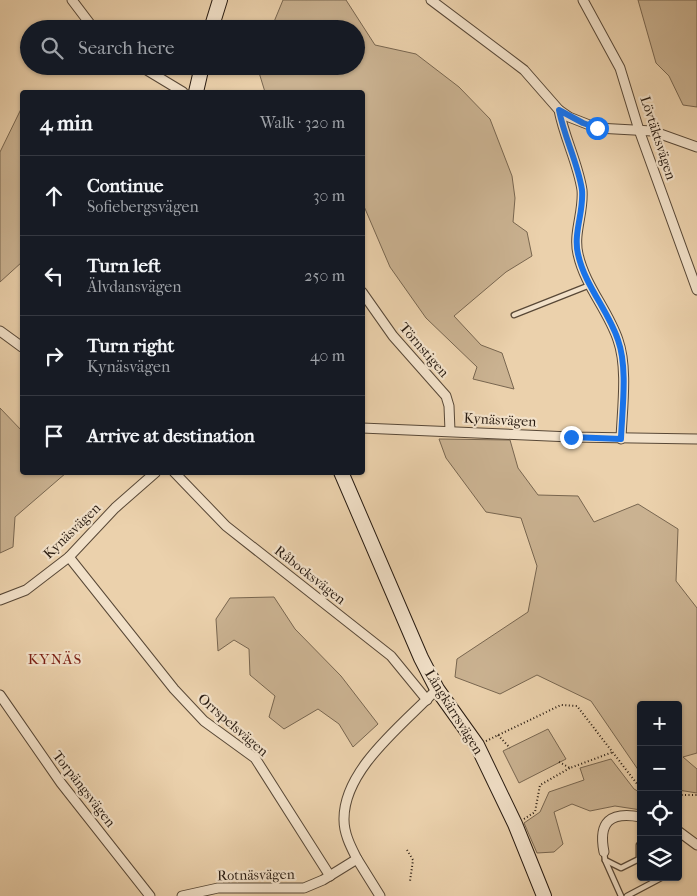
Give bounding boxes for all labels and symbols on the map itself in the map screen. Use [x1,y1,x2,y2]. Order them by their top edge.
street label: Lövtäktsvägen [636,94,680,182]
route start [586,117,609,140]
street label: Törnstigen [396,319,452,381]
street label: Kynäsvägen [463,410,537,430]
route end [560,426,583,449]
street label: Kynäsvägen [40,500,104,562]
street label: Råbocksvägen [271,542,349,608]
district label: KYNÄS [28,650,82,668]
street label: Långkärrsvägen [421,666,487,758]
street label: Orrspelsvägen [194,690,272,760]
street label: Torpängsvägen [49,747,119,831]
street label: Rotnäsvägen [217,866,295,884]

